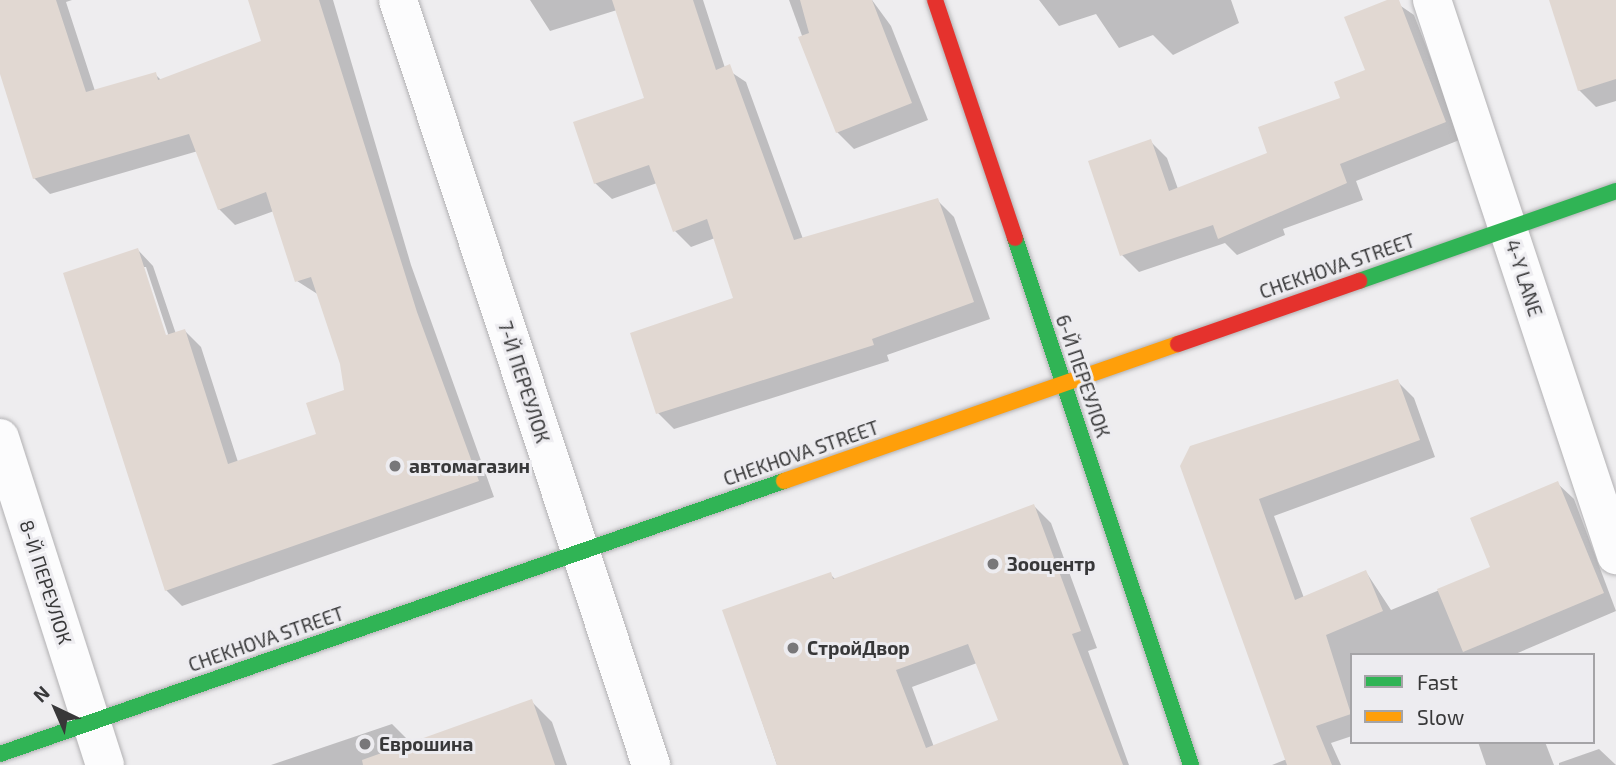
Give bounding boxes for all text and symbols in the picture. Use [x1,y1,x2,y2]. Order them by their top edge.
street label: CHEKHOVA STREET [1256,229,1418,303]
street label: 4-Y LANE [1501,236,1547,320]
street label: 6-Й ПЕРЕУЛОК [1051,312,1115,440]
street label: 7-Й ПЕРЕУЛОК [494,318,554,446]
street label: CHEKHOVA STREET [720,416,882,490]
place label: автомагазин [409,455,530,477]
marker: автомагазин [387,458,403,474]
street label: 8-Й ПЕРЕУЛОК [15,517,77,647]
place label: Зооцентр [1007,553,1096,575]
marker: Зооцентр [985,556,1001,572]
street label: CHEKHOVA STREET [185,602,347,676]
place label: СтройДвор [807,637,910,659]
marker: СтройДвор [785,640,801,656]
legend [1350,653,1595,744]
text: Fast [1417,669,1458,694]
north arrow [21,674,91,744]
text: N [28,680,54,707]
text: Slow [1417,704,1464,729]
place label: Еврошина [379,733,473,755]
marker: Еврошина [357,736,373,752]

